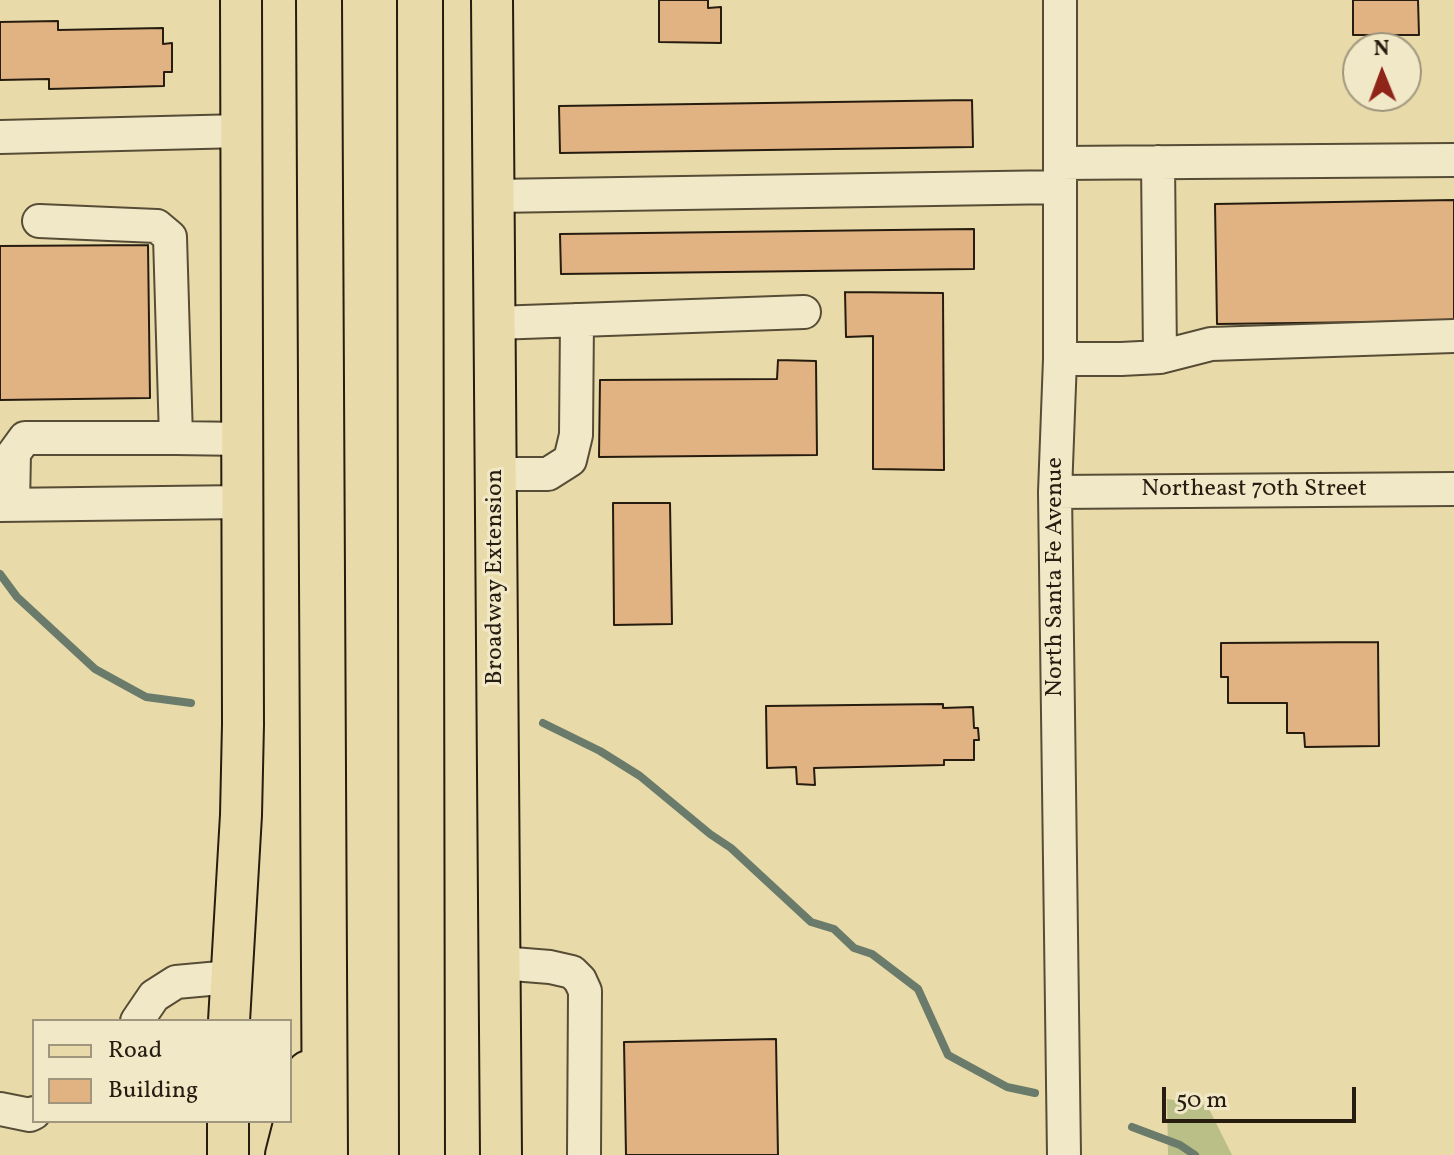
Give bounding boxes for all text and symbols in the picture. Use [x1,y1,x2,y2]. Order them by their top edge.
north arrow [1342,32,1422,112]
text: N [1373,34,1390,65]
street label: North Santa Fe Avenue [1043,457,1071,697]
street label: Broadway Extension [483,469,511,685]
street label: Northeast 70th Street [1141,477,1367,505]
legend [32,1019,292,1123]
text: Road [108,1034,162,1068]
scale bar [1166,1071,1360,1121]
text: Building [108,1074,198,1108]
text: 50 m [1176,1084,1228,1118]

